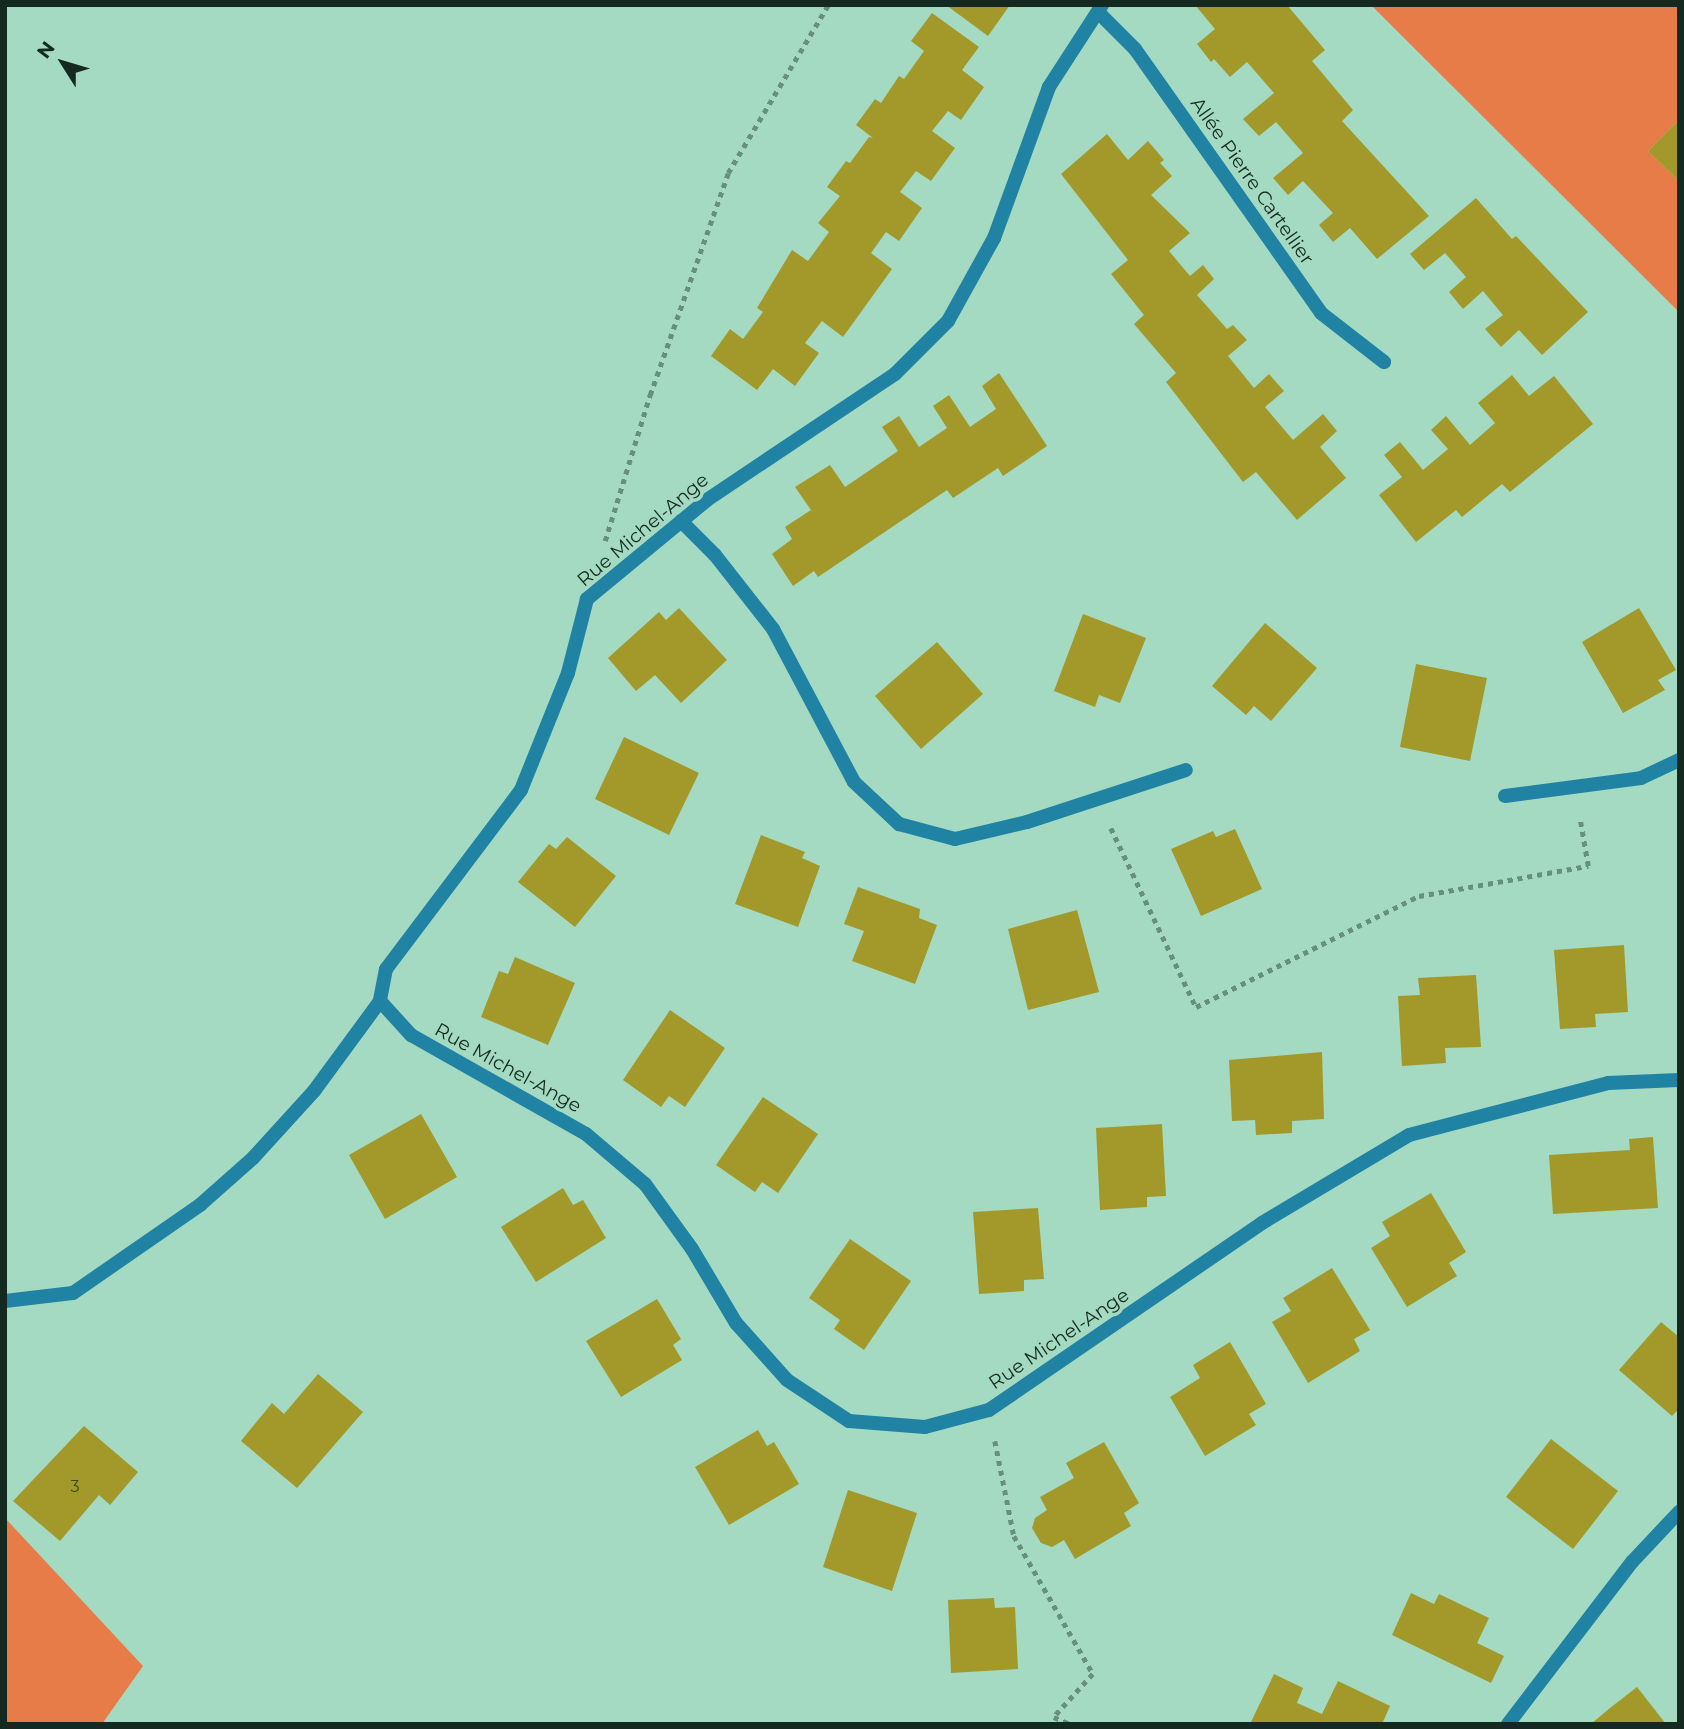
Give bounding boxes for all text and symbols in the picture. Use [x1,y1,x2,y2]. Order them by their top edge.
north arrow [28,28,98,98]
text: N [32,37,60,63]
street label: Allée Pierre Cartellier [1186,93,1318,269]
street label: Rue Michel-Ange [573,469,713,591]
street label: Rue Michel-Ange [431,1018,585,1118]
street label: Rue Michel-Ange [985,1284,1133,1394]
house number: 3 [70,1477,80,1497]

